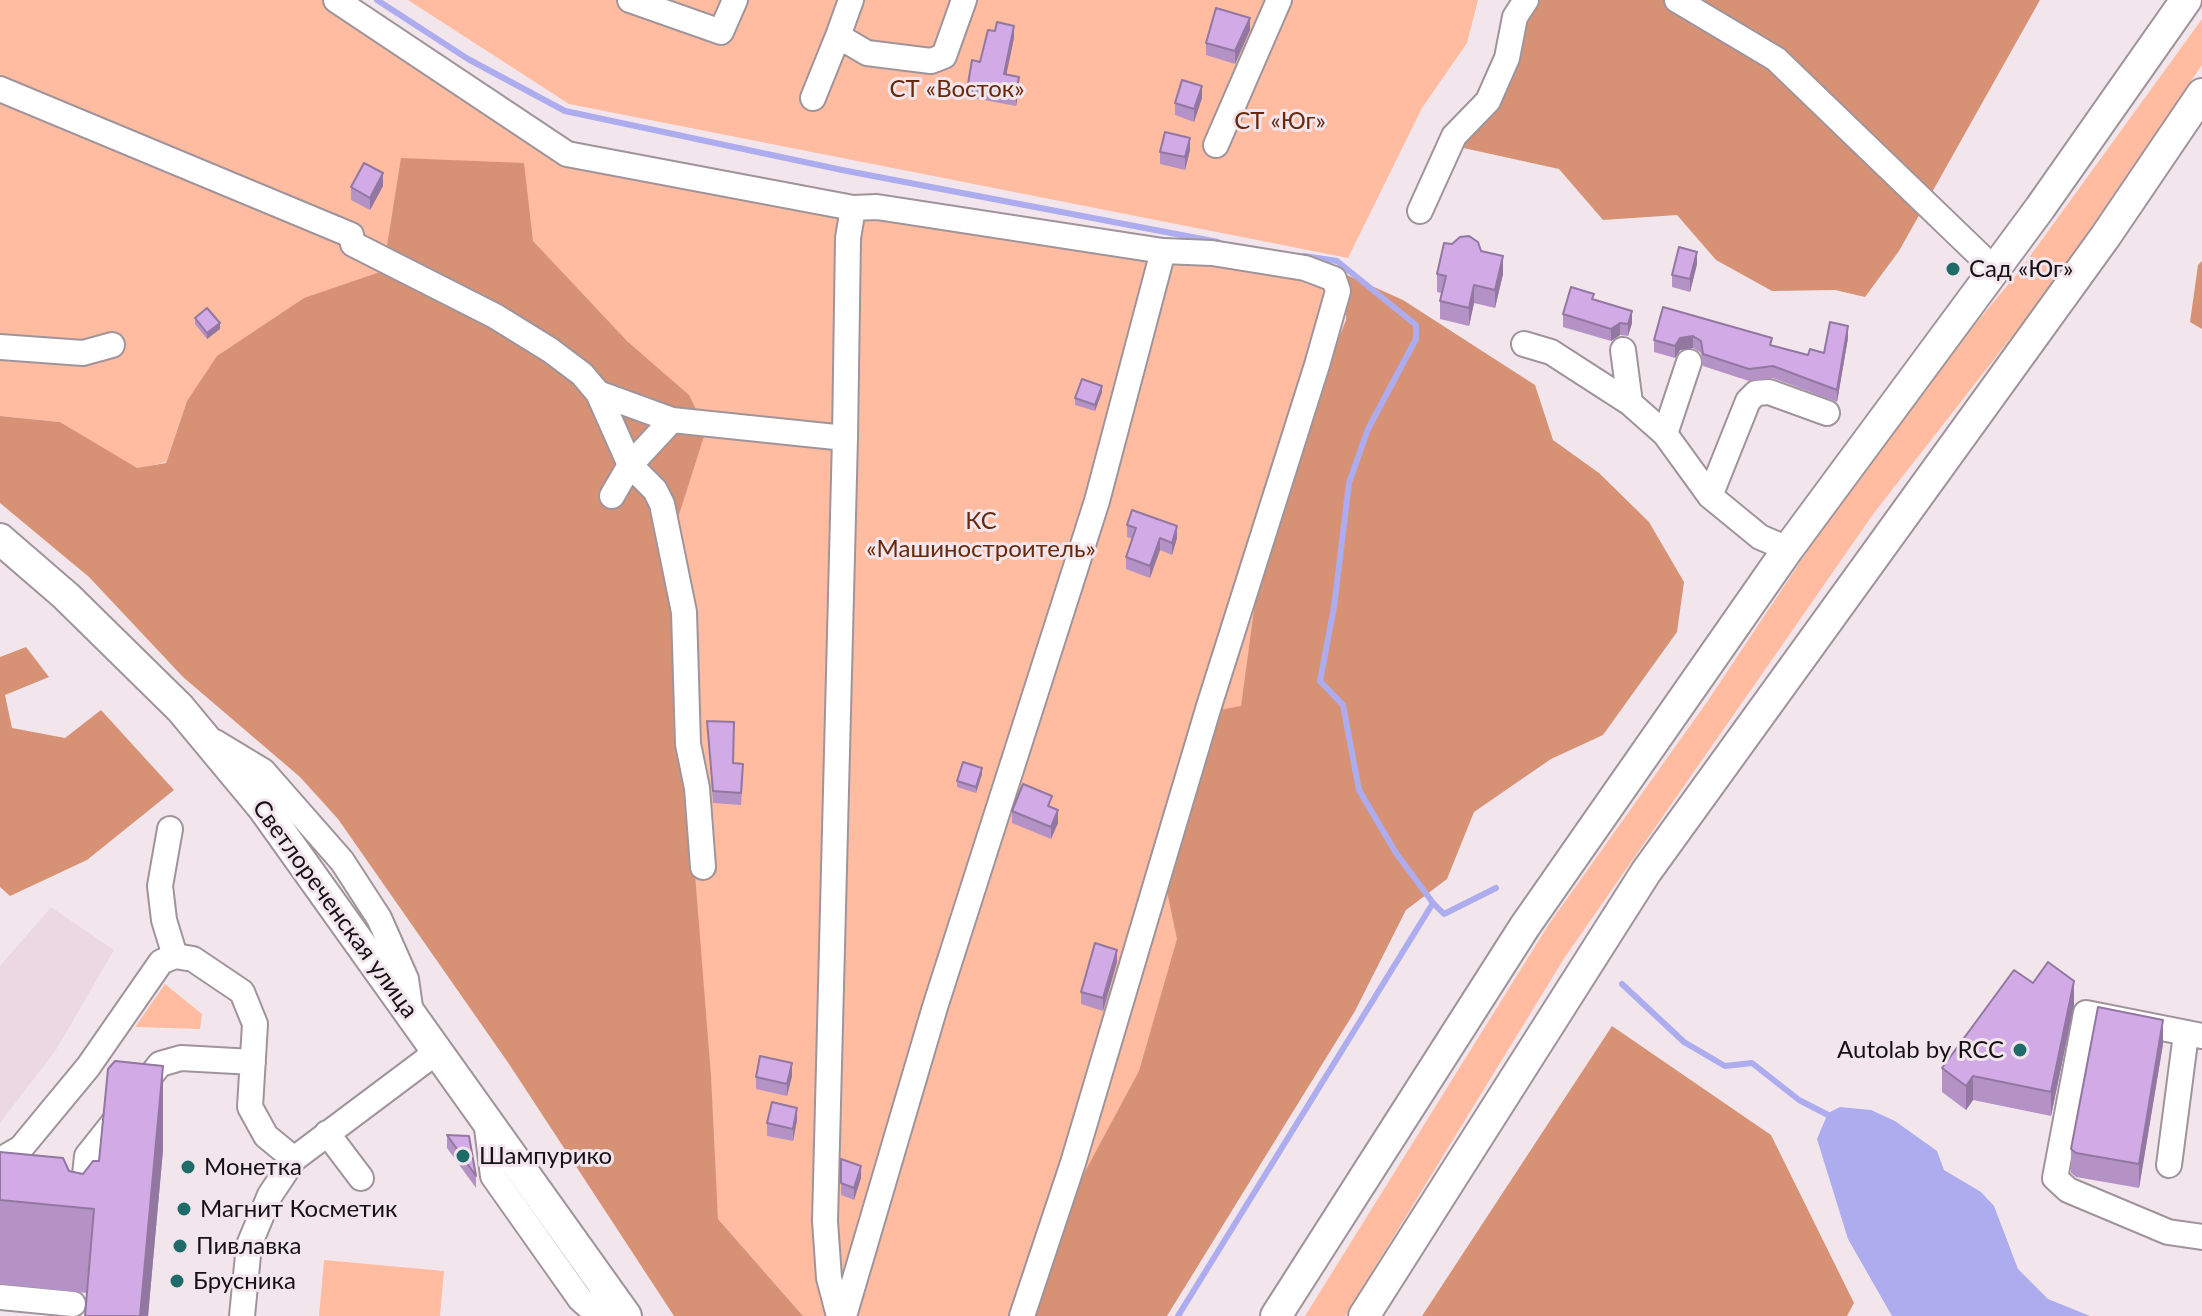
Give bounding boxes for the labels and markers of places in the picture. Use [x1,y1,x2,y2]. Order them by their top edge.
place label: Сад «Юг» [1969,255,2073,283]
marker: Сад «Юг» [1944,260,1962,278]
place label: Autolab by RCC [1837,1036,2004,1064]
marker: Autolab by RCC [2011,1041,2029,1059]
place label: Шампурико [479,1142,612,1170]
marker: Шампурико [454,1147,472,1165]
place label: Монетка [204,1153,302,1181]
marker: Монетка [179,1158,197,1176]
place label: Магнит Косметик [200,1195,397,1223]
marker: Магнит Косметик [175,1200,193,1218]
place label: Пивлавка [196,1232,301,1260]
marker: Пивлавка [171,1237,189,1255]
place label: Брусника [193,1267,296,1295]
marker: Брусника [168,1272,186,1290]

